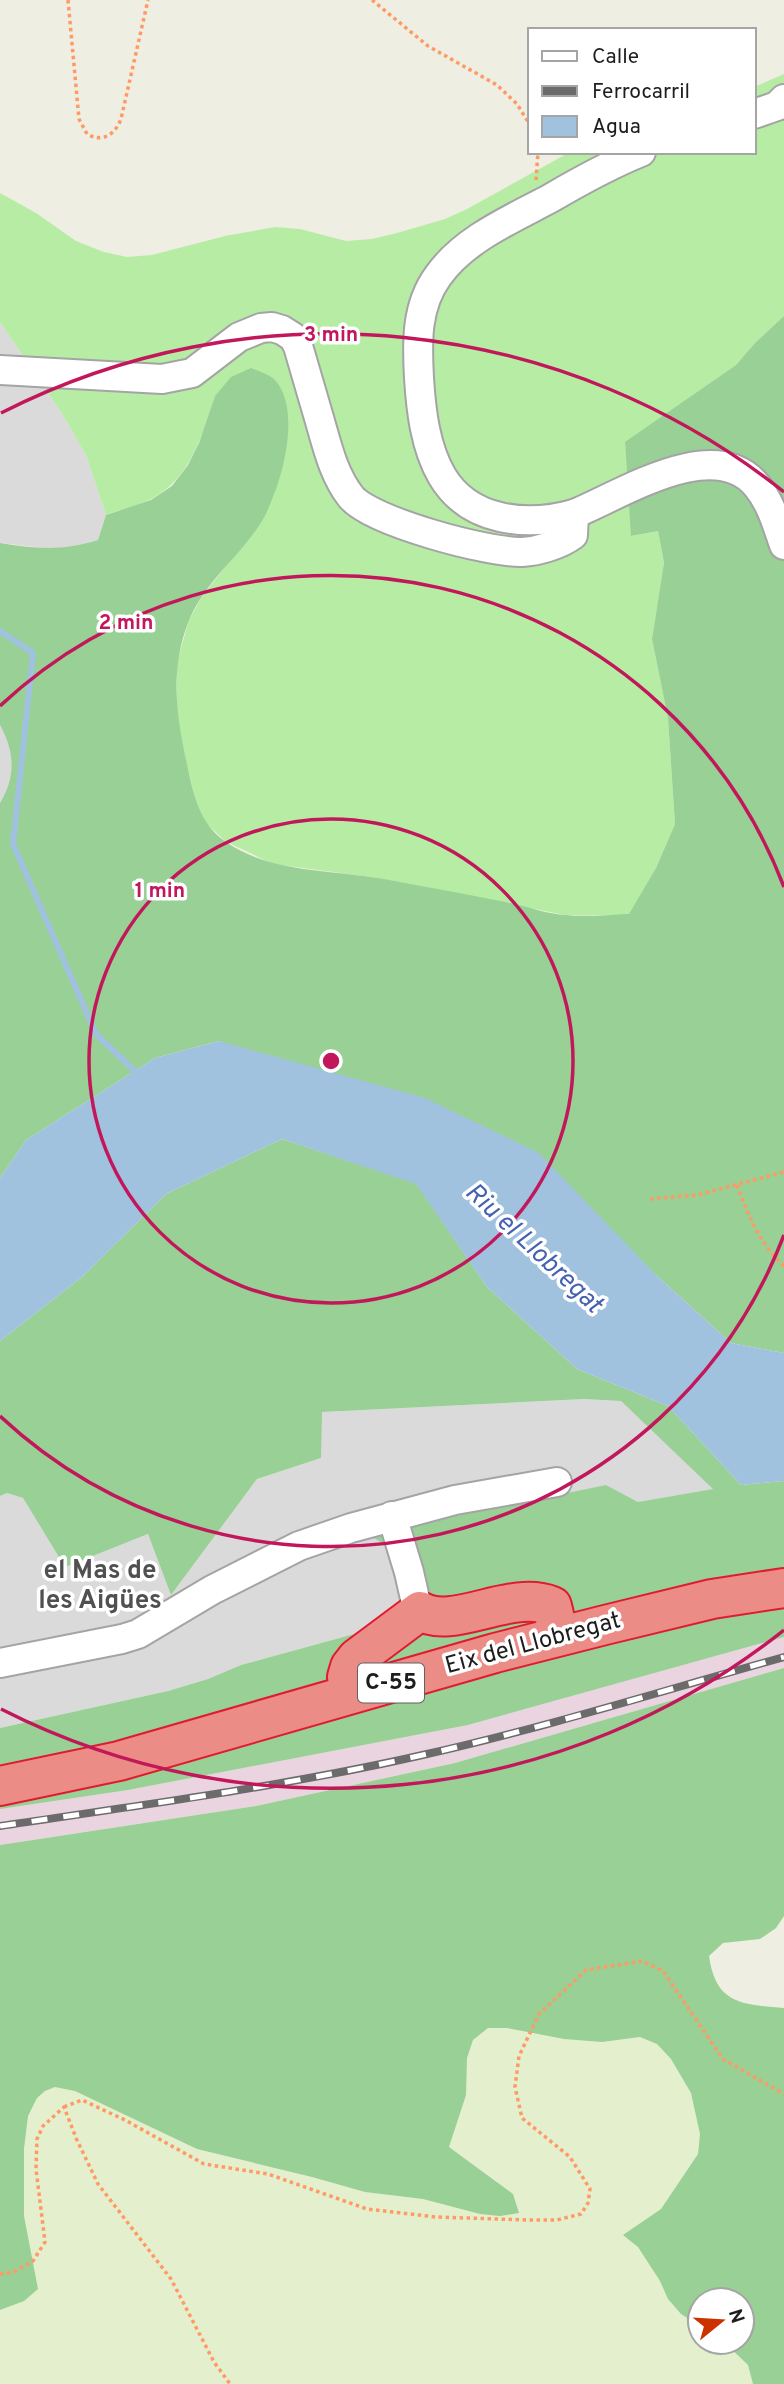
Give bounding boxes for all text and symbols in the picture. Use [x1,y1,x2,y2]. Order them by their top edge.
legend [528,28,756,154]
text: Calle [592,44,639,71]
text: Ferrocarril [592,79,690,106]
text: Agua [592,114,641,141]
text: 3 min [304,322,358,349]
text: 2 min [99,610,153,637]
text: 1 min [135,878,185,905]
centre of rings [319,1049,343,1073]
water label: Riu el Llobregat [457,1177,610,1322]
district label: el Mas de les Aigües [38,1555,162,1618]
street label: Eix del Llobregat [442,1606,624,1682]
road number: C-55 [358,1664,424,1702]
north arrow [686,2286,756,2356]
text: N [722,2306,749,2327]

